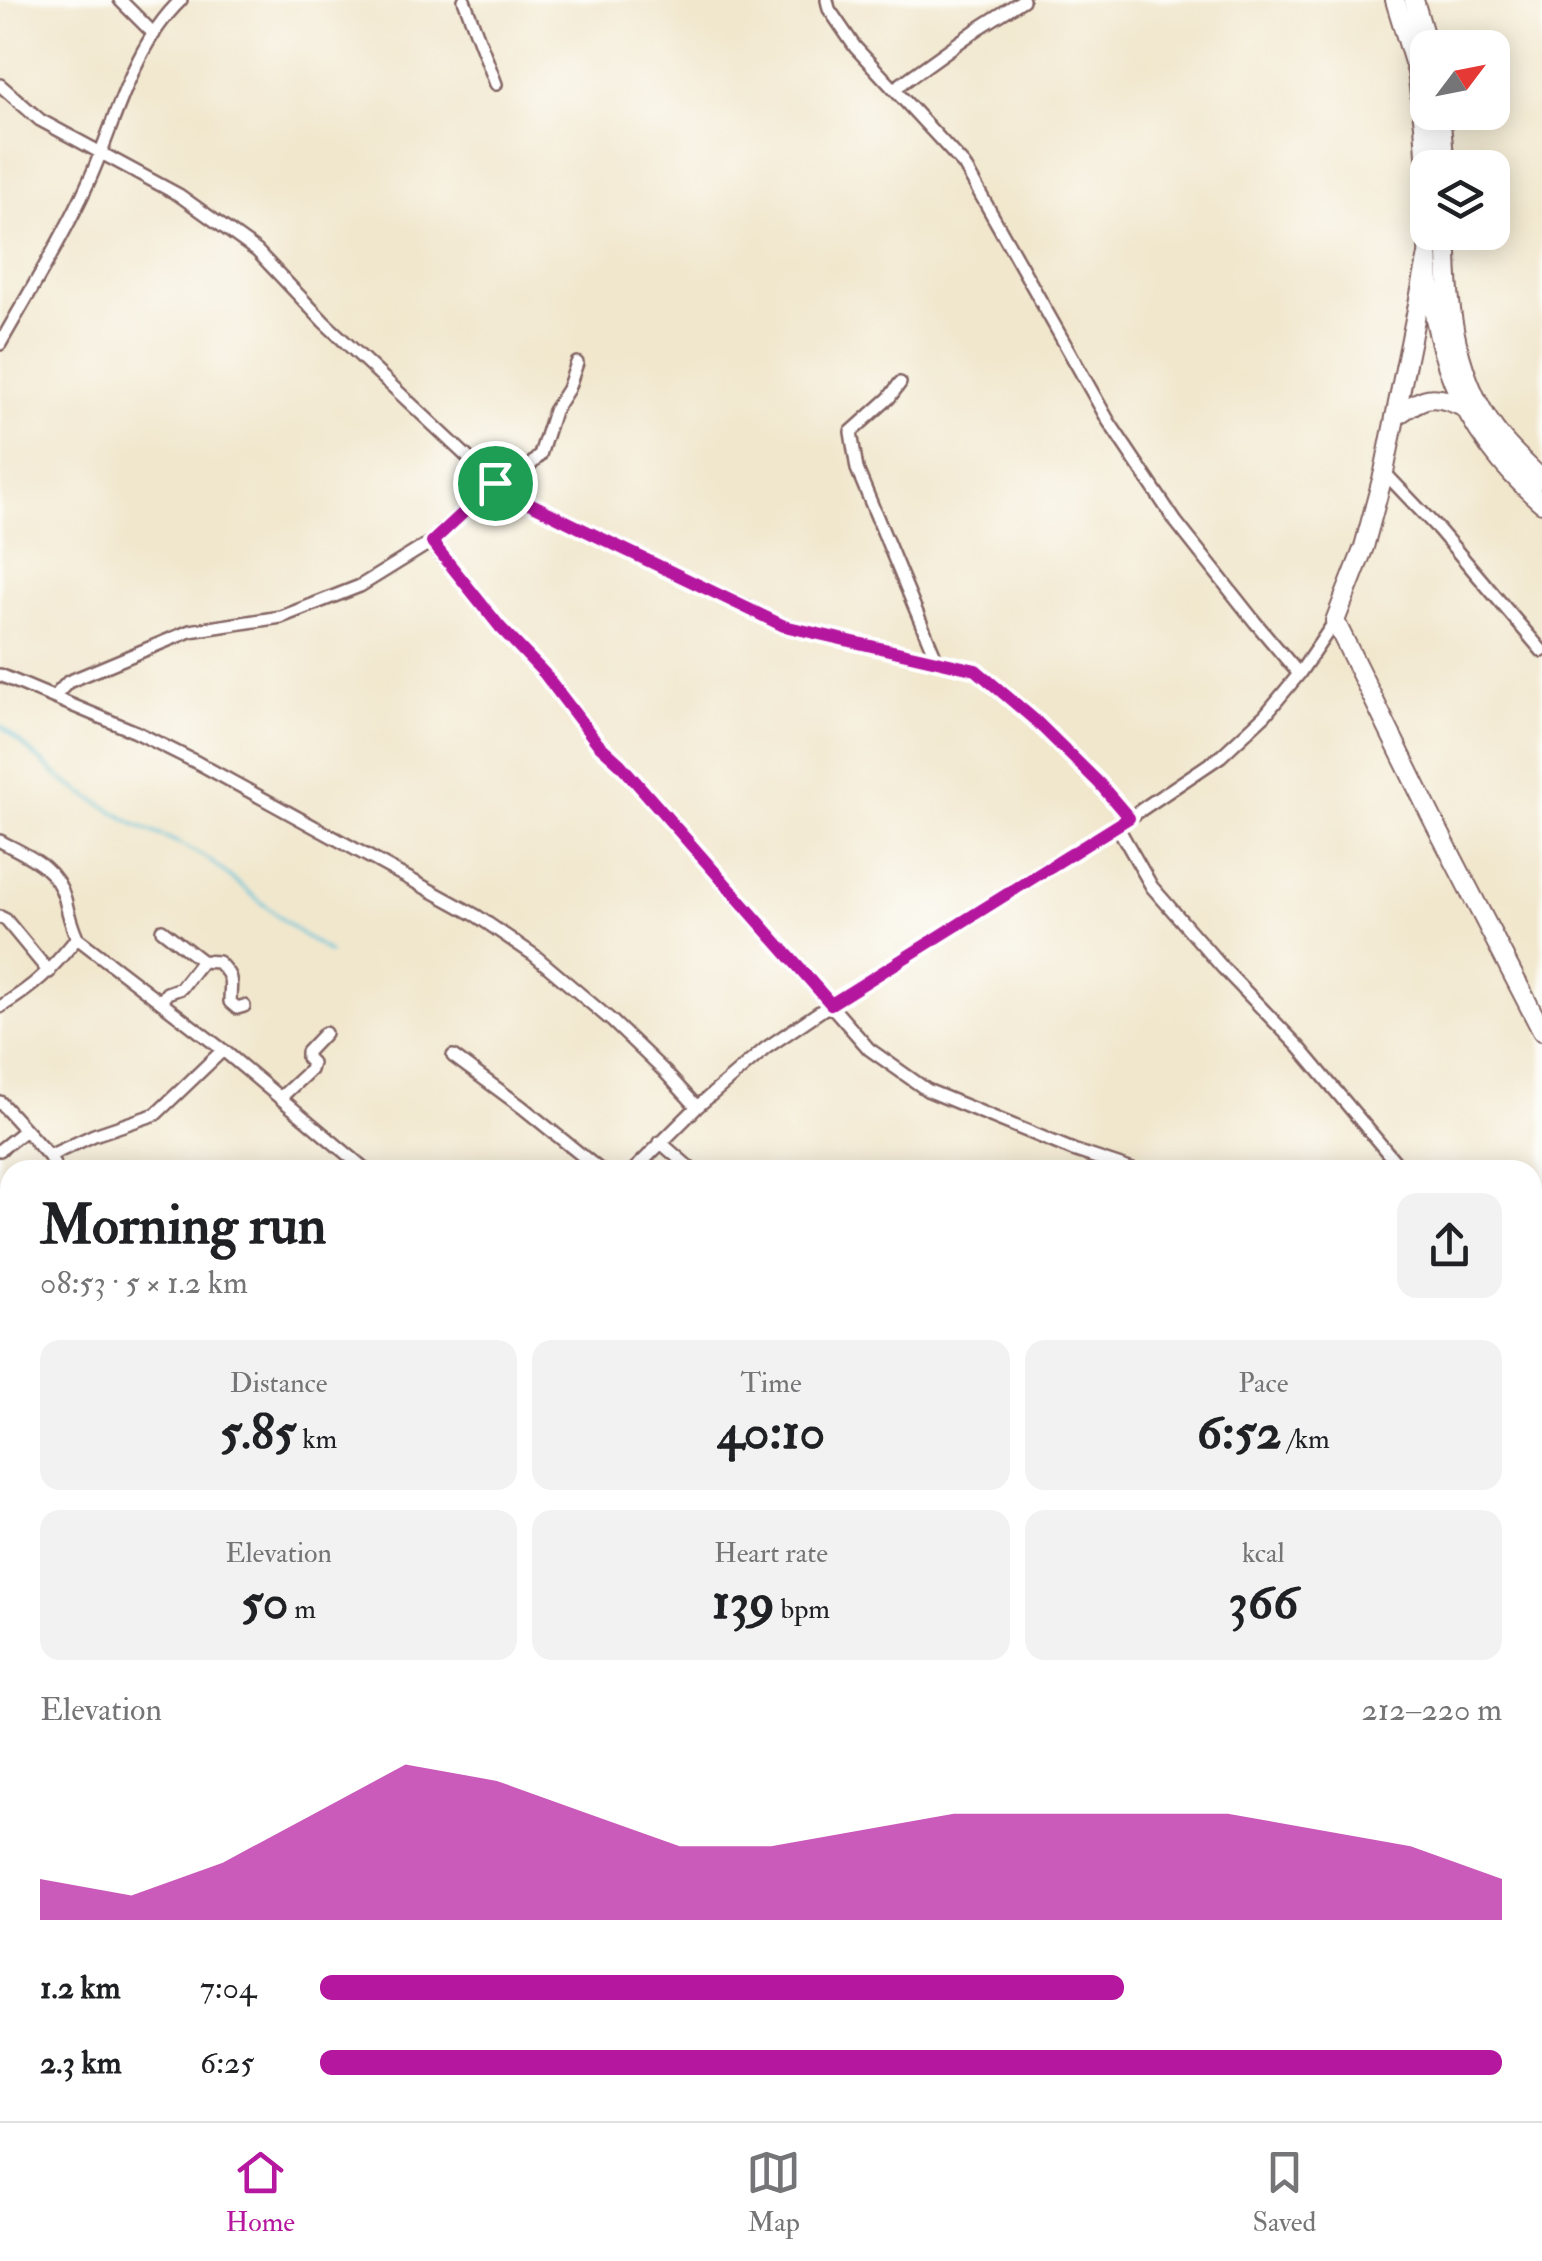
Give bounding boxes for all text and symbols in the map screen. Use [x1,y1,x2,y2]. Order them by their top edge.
north arrow [1410,30,1510,130]
map controls [1410,30,1510,250]
button: layers [1410,150,1510,250]
pin [453,441,538,526]
icon: arrive [468,456,523,511]
text: Morning run [40,1191,326,1260]
button: share [1397,1193,1502,1298]
text: 08:53 · 5 × 1.2 km [40,1263,248,1303]
text: Distance [230,1366,328,1401]
text: Time [740,1366,802,1401]
text: Pace [1238,1366,1288,1401]
text: 5.85 [220,1401,296,1464]
text: 40:10 [717,1401,825,1464]
text: 6:52 [1197,1401,1282,1464]
text: km [296,1422,337,1457]
text: /km [1282,1422,1330,1457]
text: Elevation [225,1536,332,1571]
text: Heart rate [714,1536,828,1571]
text: kcal [1242,1536,1285,1571]
text: 50 [241,1571,288,1634]
text: 139 [712,1571,775,1634]
text: 366 [1229,1571,1298,1634]
text: m [288,1592,316,1627]
text: bpm [775,1592,830,1627]
text: Elevation [40,1690,162,1730]
text: 212–220 m [1362,1690,1502,1730]
text: 1.2 km [40,1968,121,2008]
text: 7:04 [200,1968,256,2008]
text: 2.3 km [40,2043,122,2083]
text: 6:25 [200,2043,254,2083]
tab: Home [226,2145,295,2240]
tab: Map [746,2145,801,2240]
tab: Saved [1252,2145,1316,2240]

